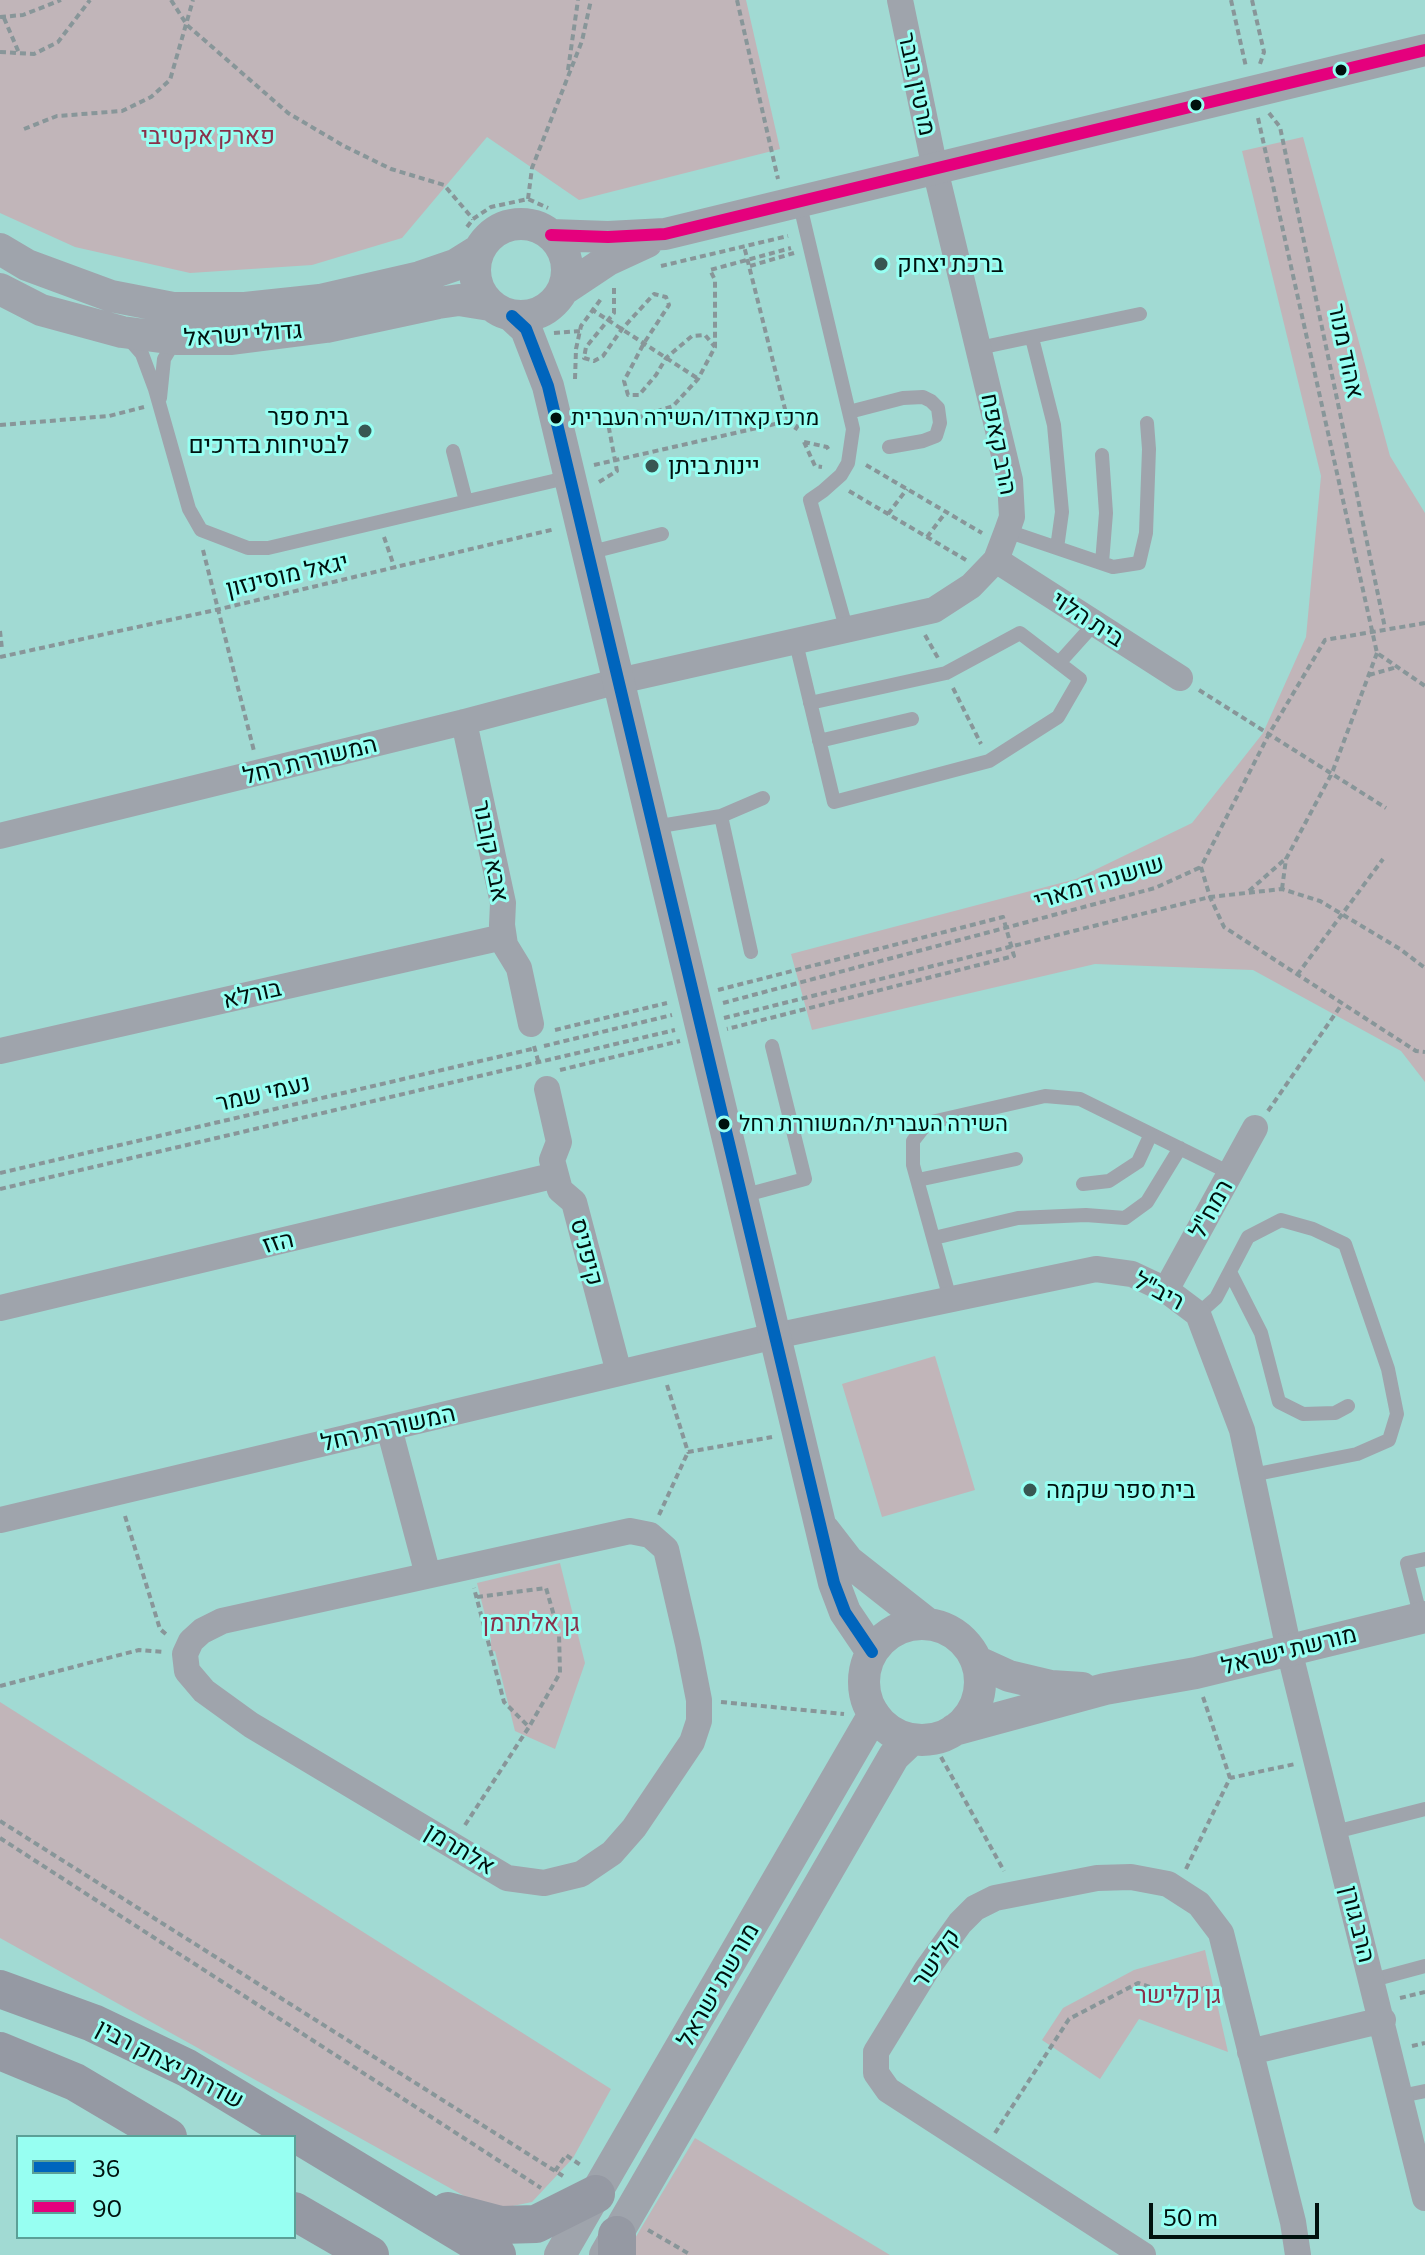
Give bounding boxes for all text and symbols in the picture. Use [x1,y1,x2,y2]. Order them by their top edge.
street label: מרטין בובר [892,30,942,138]
unlabelled marker [1333,62,1349,78]
unlabelled marker [1188,97,1204,113]
park label: פארק אקטיבי [141,122,275,150]
place label: ברכת יצחק [897,250,1004,278]
marker: ברכת יצחק [872,255,890,273]
street label: אהוד מנור [1322,301,1370,401]
street label: גדולי ישראל [183,315,303,353]
street label: הרב קאפח [975,391,1023,497]
place label: בית ספר לבטיחות בדרכים [188,403,349,459]
place label: מרכז קארדו/השירה העברית [571,405,819,431]
marker: מרכז קארדו/השירה העברית [548,410,564,426]
marker: בית ספר לבטיחות בדרכים [356,422,374,440]
place label: יינות ביתן [668,452,760,480]
marker: יינות ביתן [643,457,661,475]
street label: יגאל מוסינזון [223,547,351,603]
street label: בית הלוי [1047,585,1129,653]
street label: המשוררת רחל [240,729,380,791]
street label: אבא קובנר [467,798,515,904]
street label: שושנה דמארי [1030,849,1168,915]
street label: בורלא [220,973,284,1015]
street label: נעמי שמר [213,1068,313,1118]
place label: השירה העברית/המשוררת רחל [739,1111,1008,1137]
marker: השירה העברית/המשוררת רחל [716,1116,732,1132]
street label: רמח"ל [1183,1175,1239,1243]
street label: קיפניס [564,1215,610,1289]
street label: הזז [260,1224,296,1260]
street label: ריב"ל [1129,1266,1189,1316]
street label: המשוררת רחל [318,1399,458,1457]
place label: בית ספר שקמה [1046,1476,1195,1504]
marker: בית ספר שקמה [1021,1481,1039,1499]
park label: גן אלתרמן [482,1609,580,1637]
street label: מורשת ישראל [1218,1619,1360,1681]
street label: אלתרמן [420,1817,500,1881]
street label: הרב גורן [1335,1883,1381,1965]
street label: מורשת ישראל [671,1918,765,2052]
street label: קלישר [906,1923,966,1993]
park label: גן קלישר [1135,1981,1221,2009]
street label: שדרות יצחק רבין [91,2013,249,2115]
legend [16,2135,296,2239]
text: 36 [92,2153,120,2182]
scale bar [1153,2187,1323,2237]
text: 90 [92,2193,122,2222]
text: 50 m [1163,2202,1218,2231]

